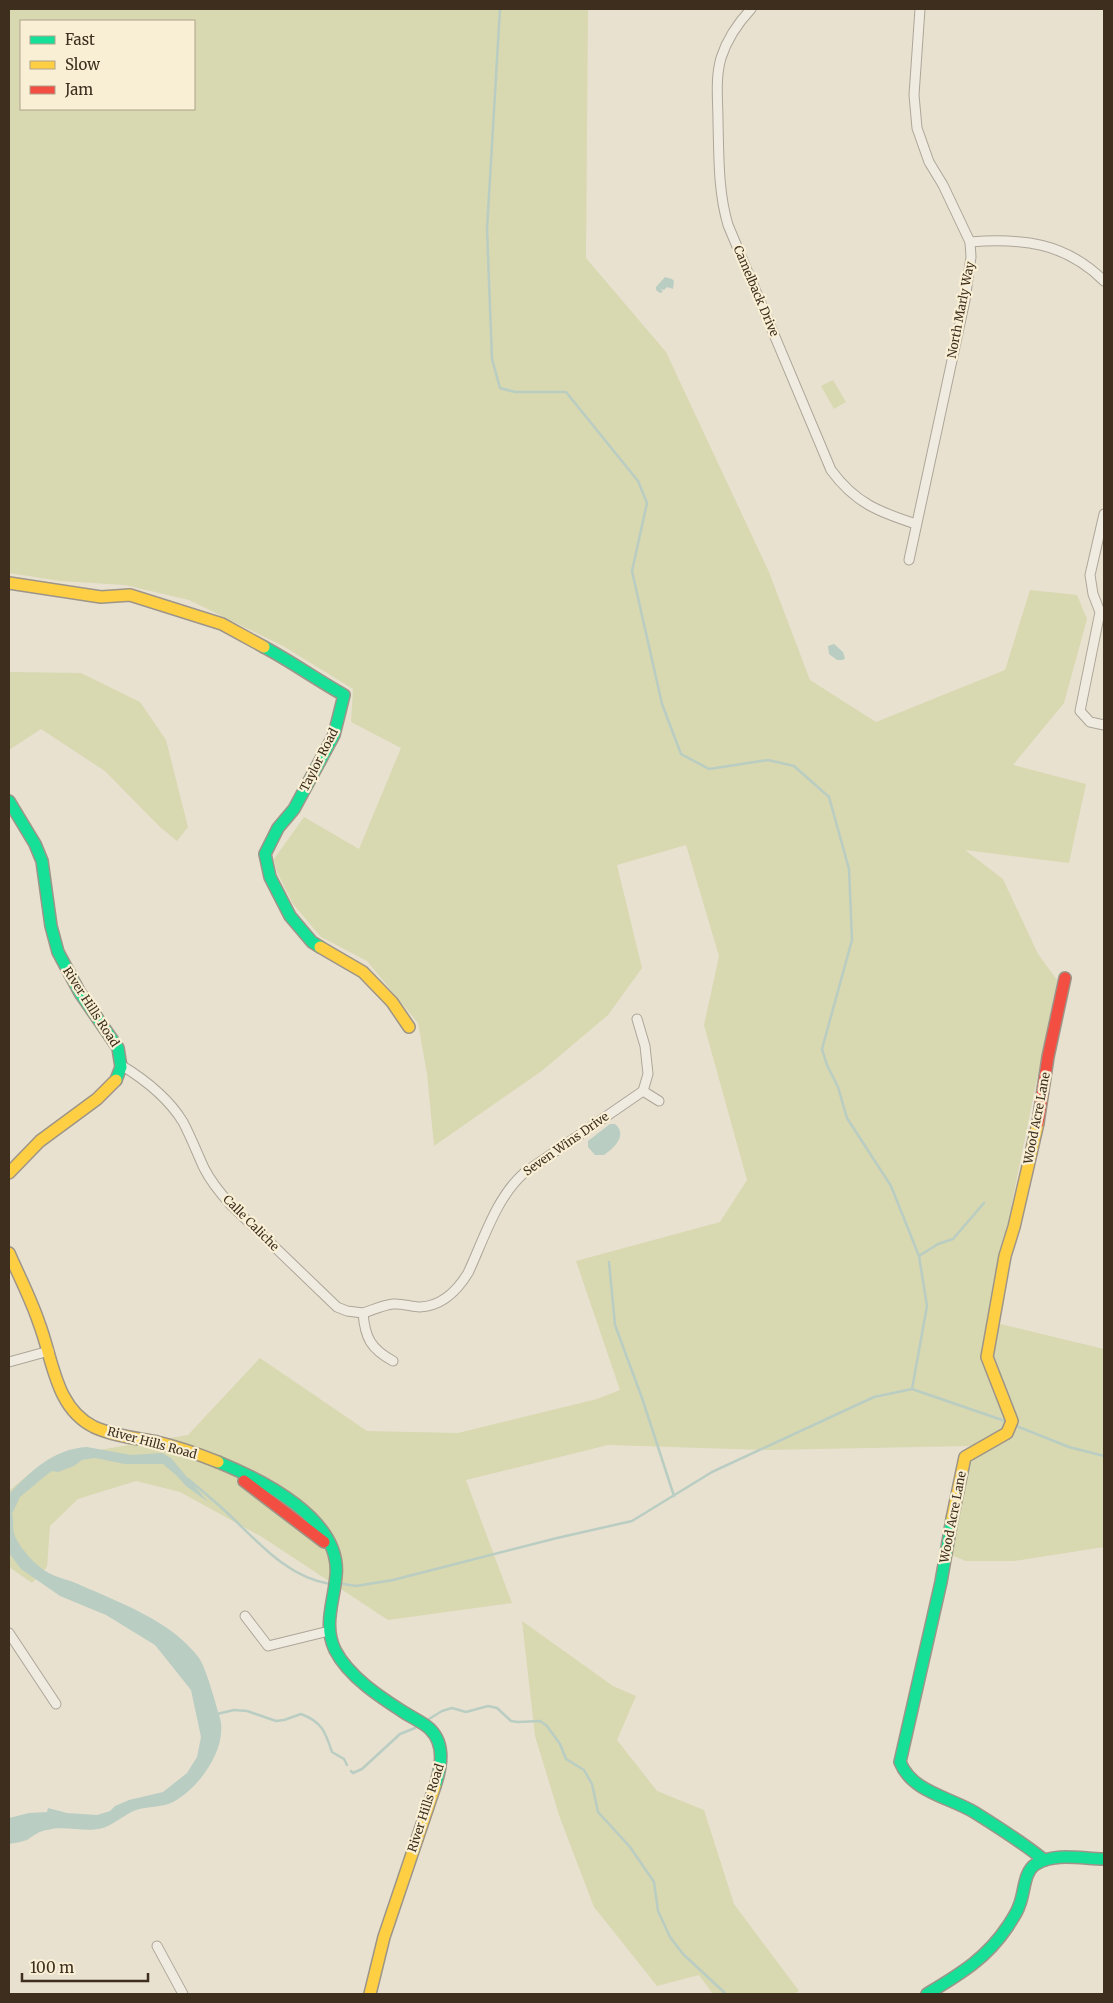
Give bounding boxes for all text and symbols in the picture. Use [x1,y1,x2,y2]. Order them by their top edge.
legend [20,20,195,110]
text: Fast [65,30,95,49]
text: Slow [65,55,100,74]
text: Jam [64,80,93,99]
street label: Camelback Drive [731,243,782,339]
street label: North Marly Way [944,260,977,360]
street label: Taylor Road [296,726,341,794]
street label: River Hills Road [60,964,123,1049]
street label: Wood Acre Lane [1020,1071,1053,1166]
street label: Seven Wins Drive [520,1108,611,1179]
street label: Calle Caliche [220,1192,282,1254]
street label: River Hills Road [106,1423,199,1462]
street label: Wood Acre Lane [936,1470,969,1565]
street label: River Hills Road [404,1762,447,1854]
scale bar [22,1950,149,1982]
text: 100 m [30,1958,74,1977]

